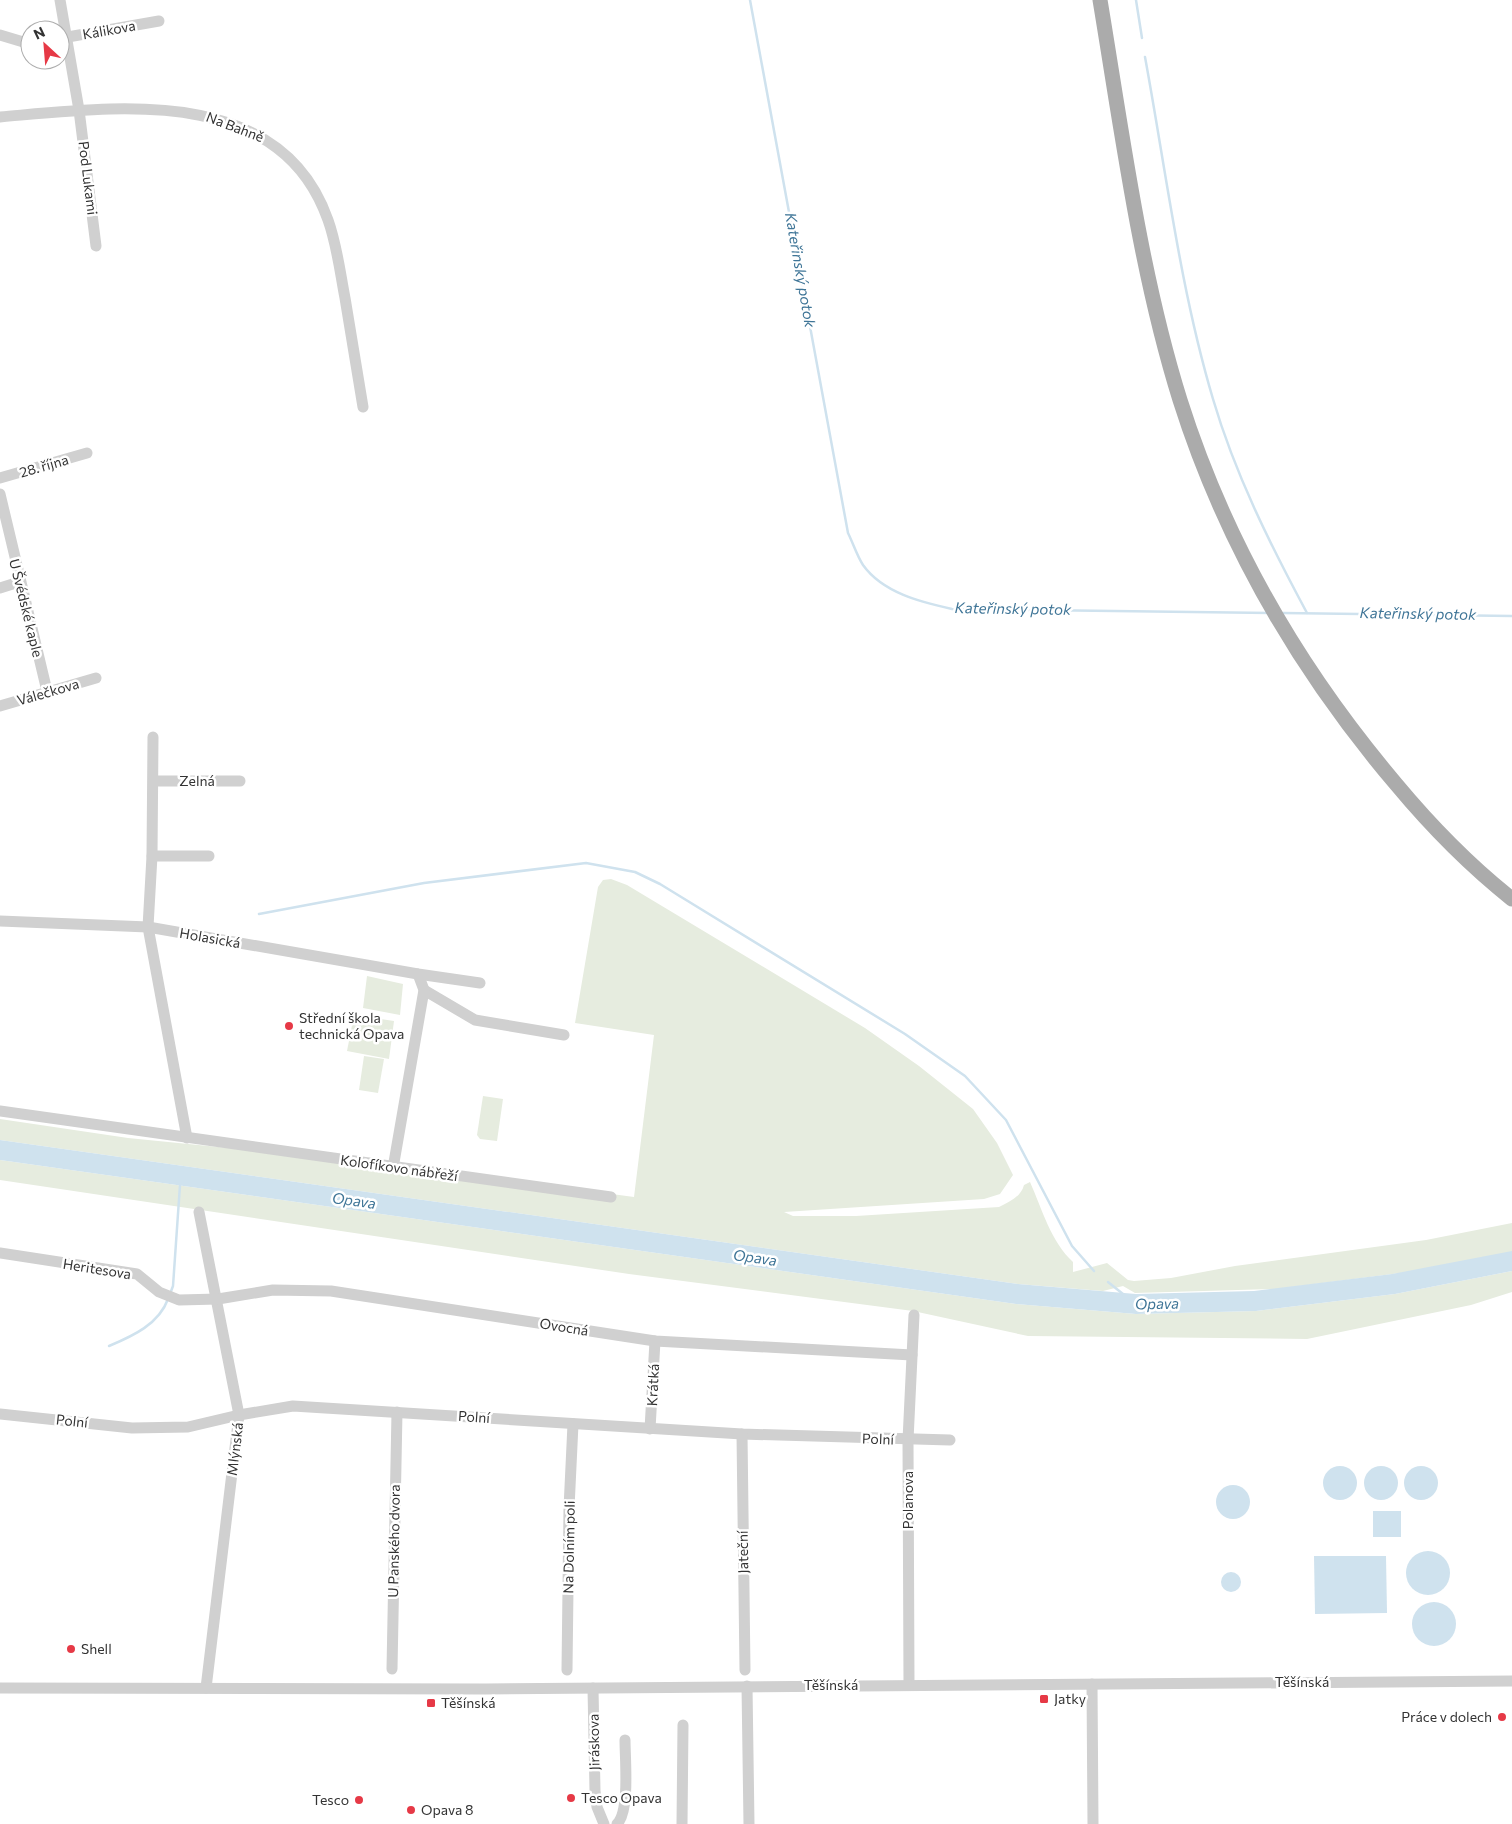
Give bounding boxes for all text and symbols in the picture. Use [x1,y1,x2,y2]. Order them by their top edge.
street label: Kálikova [81,16,137,43]
north arrow [20,20,70,70]
text: N [31,23,48,43]
street label: Na Bahně [204,108,266,145]
street label: Pod Lukami [76,140,101,216]
water label: Kateřinský potok [782,211,820,330]
street label: 28. října [17,450,70,481]
street label: U Švédské kaple [6,557,47,659]
water label: Kateřinský potok [955,598,1072,618]
water label: Kateřinský potok [1360,603,1477,623]
street label: Válečkova [15,675,81,708]
street label: Zelná [179,772,215,789]
street label: Holasická [178,924,242,951]
place label: Střední škola technická Opava [299,1009,404,1042]
marker: Střední škola technická Opava [283,1020,295,1032]
street label: Kolofíkovo nábřeží [339,1151,459,1184]
water label: Opava [331,1188,377,1212]
water label: Opava [732,1245,778,1269]
street label: Heritesova [62,1255,132,1282]
water label: Opava [1135,1294,1179,1312]
street label: Ovocná [539,1314,590,1339]
street label: Krátká [643,1363,662,1407]
street label: Polní [457,1407,491,1426]
street label: Polní [55,1410,89,1431]
street label: Mlýnská [223,1421,246,1477]
street label: Polní [862,1429,895,1448]
street label: Polanova [899,1471,916,1529]
street label: U Panského dvora [384,1484,403,1598]
street label: Na Dolním poli [559,1500,578,1594]
street label: Jateční [734,1530,751,1574]
place label: Shell [81,1640,112,1657]
marker: Shell [65,1643,77,1655]
street label: Těšínská [1275,1673,1329,1690]
street label: Těšínská [804,1676,858,1693]
place label: Jatky [1054,1690,1086,1707]
marker: Jatky [1038,1693,1050,1705]
place label: Těšínská [441,1694,495,1711]
marker: Těšínská [425,1697,437,1709]
place label: Práce v dolech [1401,1708,1492,1725]
marker: Práce v dolech [1496,1711,1508,1723]
street label: Jiráskova [585,1714,602,1770]
place label: Tesco Opava [581,1789,662,1806]
place label: Tesco [312,1791,349,1808]
marker: Tesco Opava [565,1792,577,1804]
marker: Tesco [353,1794,365,1806]
place label: Opava 8 [421,1801,473,1818]
marker: Opava 8 [405,1804,417,1816]

